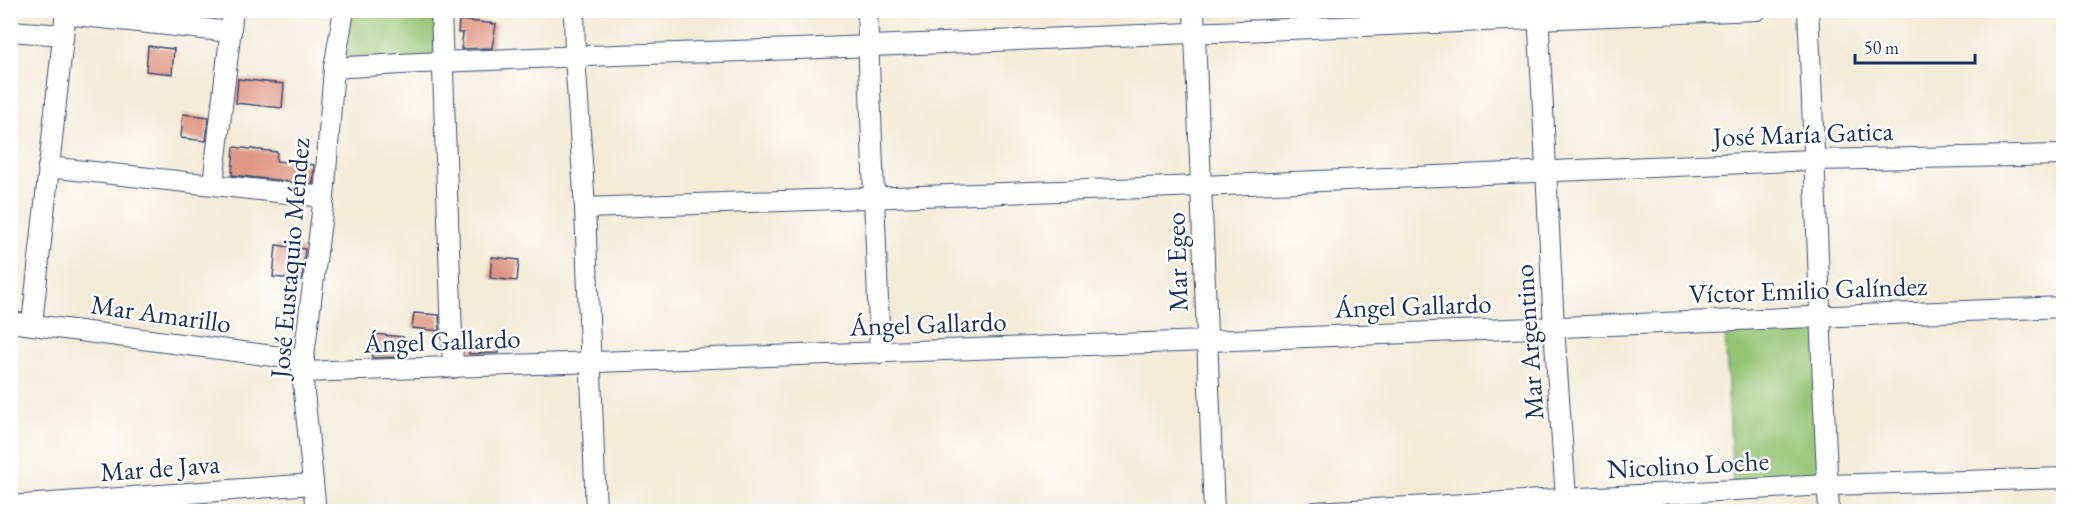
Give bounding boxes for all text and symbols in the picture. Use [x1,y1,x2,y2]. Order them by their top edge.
scale bar [1855,27,1975,65]
text: 50 m [1864,36,1899,59]
street label: José María Gatica [1710,113,1894,154]
street label: José Eustaquio Méndez [261,135,318,382]
street label: Mar Egeo [1157,212,1196,312]
street label: Mar Argentino [1506,263,1551,421]
street label: Víctor Emilio Galíndez [1688,268,1929,311]
street label: Ángel Gallardo [1333,285,1492,326]
street label: Mar Amarillo [89,286,234,341]
street label: Ángel Gallardo [848,303,1007,344]
street label: Ángel Gallardo [362,320,521,361]
street label: Nicolino Loche [1606,443,1770,486]
street label: Mar de Java [99,446,221,489]

